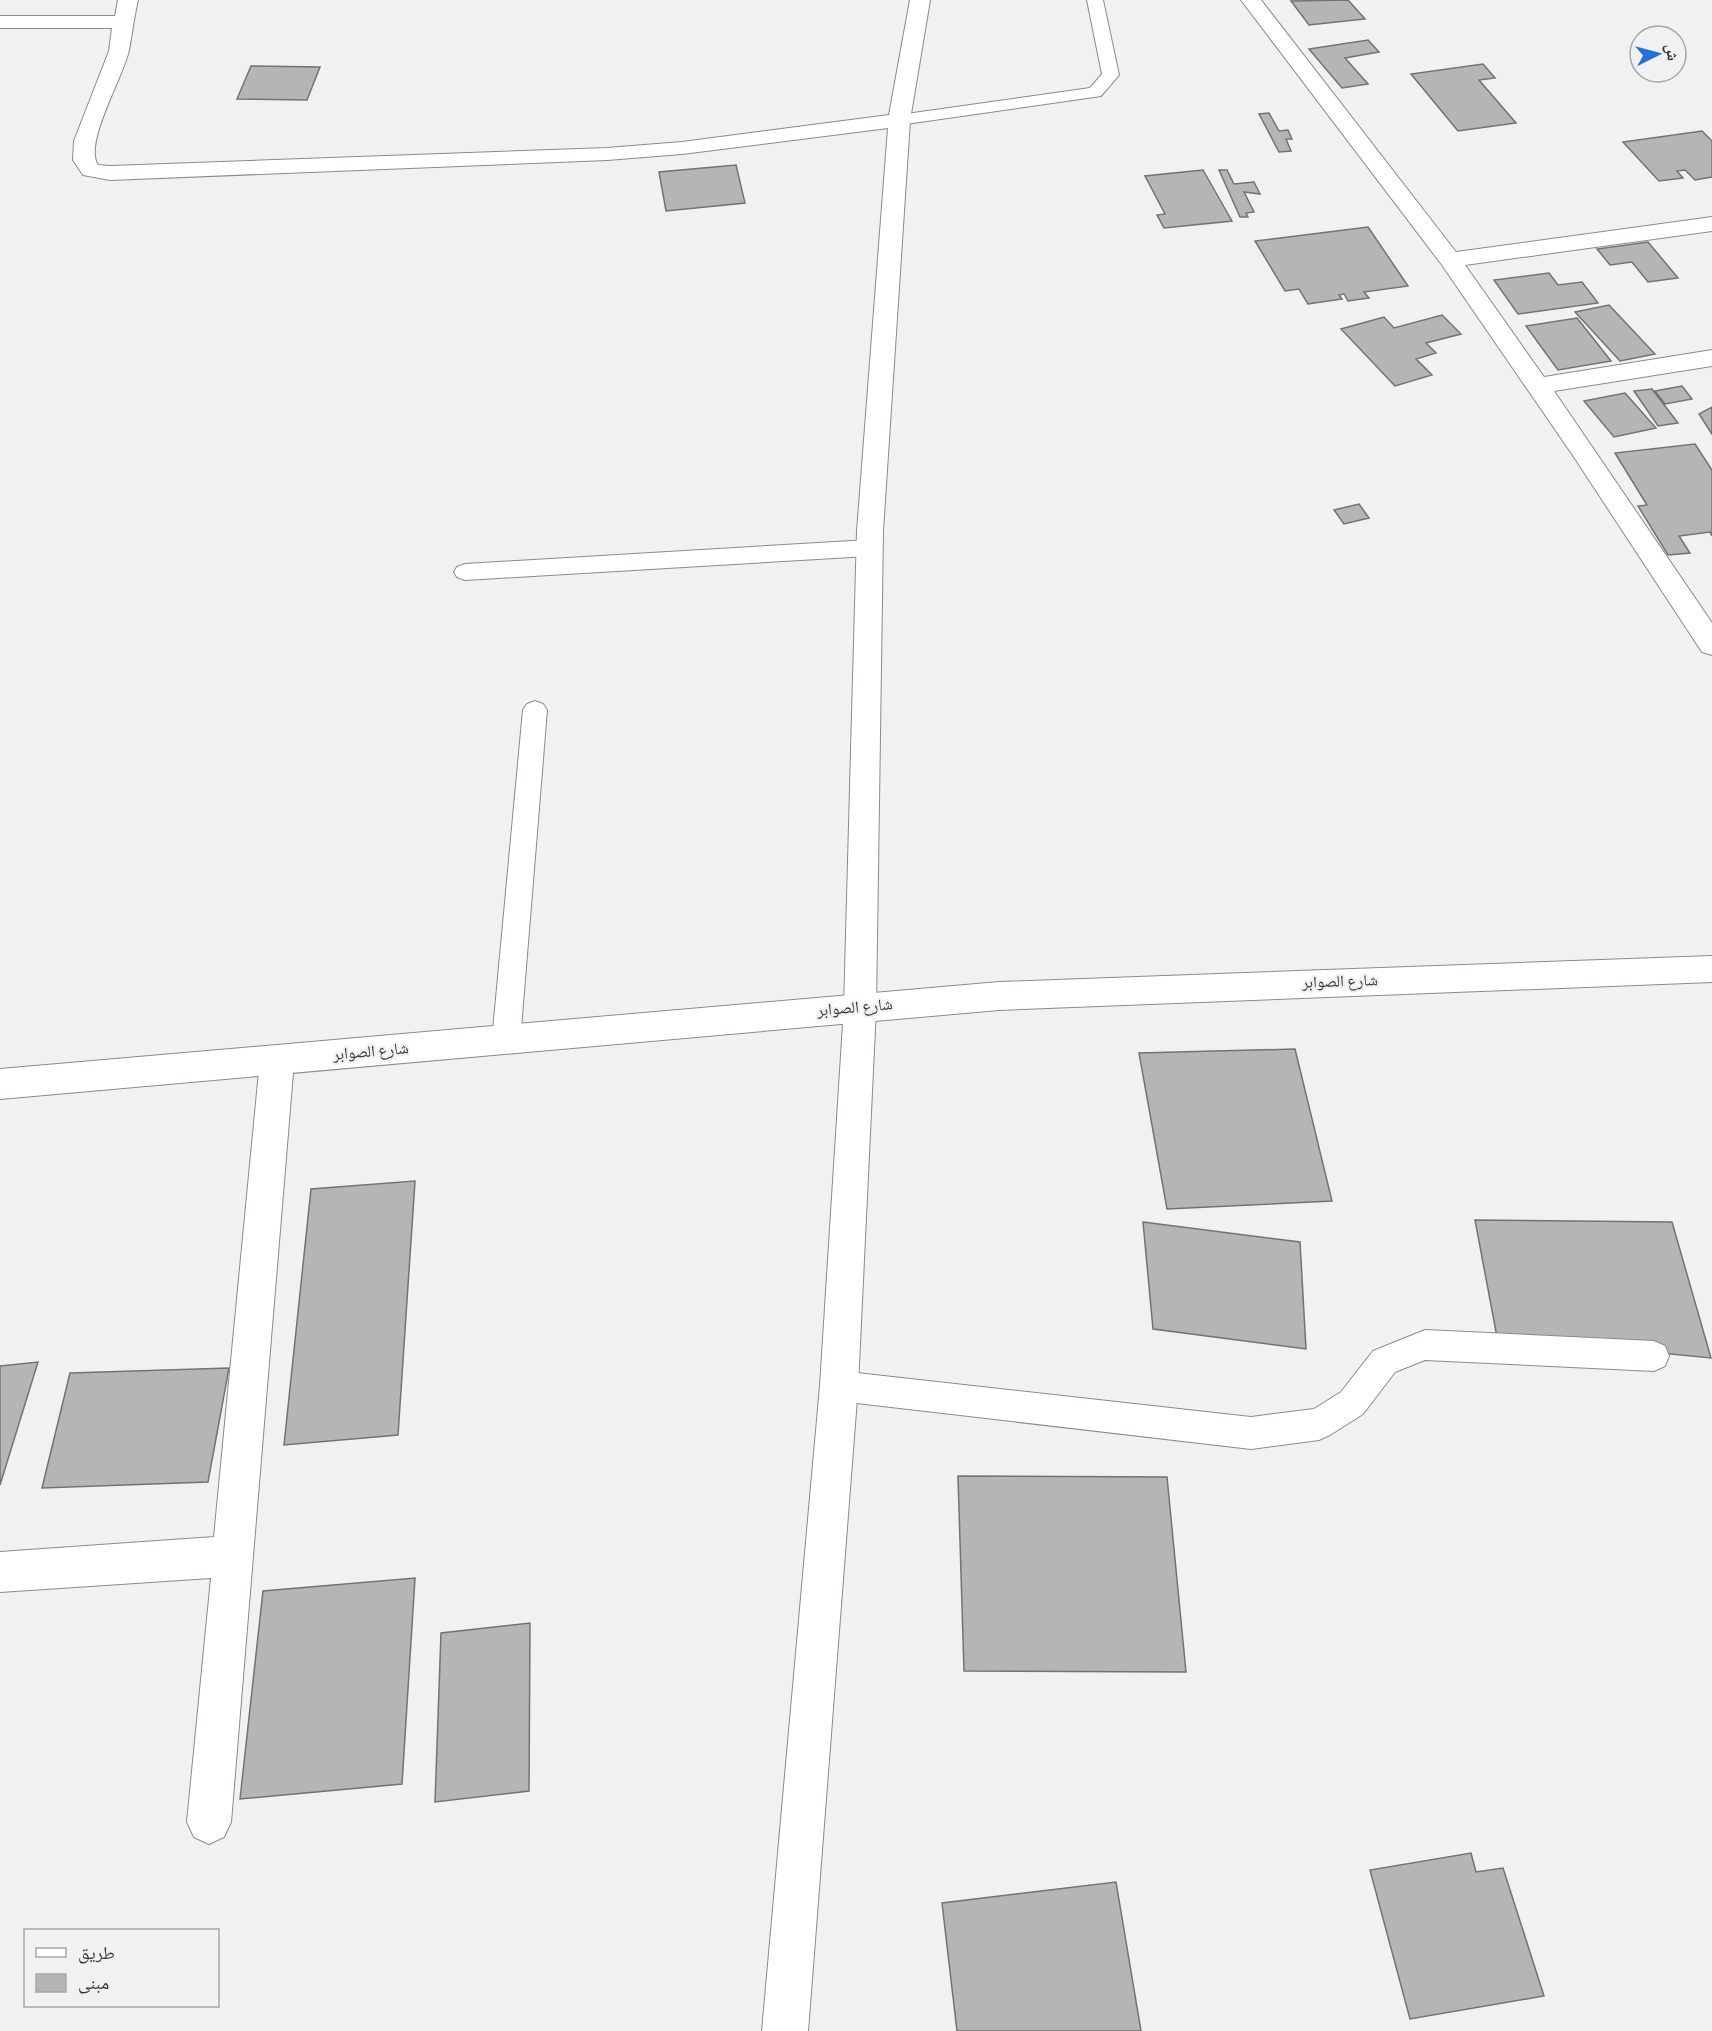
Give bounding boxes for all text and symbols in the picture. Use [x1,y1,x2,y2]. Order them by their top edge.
north arrow [1628,24,1688,84]
text: ش [1656,43,1685,63]
street label: شارع الصوابر [1301,968,1378,998]
street label: شارع الصوابر [815,992,894,1026]
street label: شارع الصوابر [331,1036,410,1070]
legend [24,1929,219,2007]
text: طريق [78,1940,115,1970]
text: مبنى [78,1970,109,2000]

